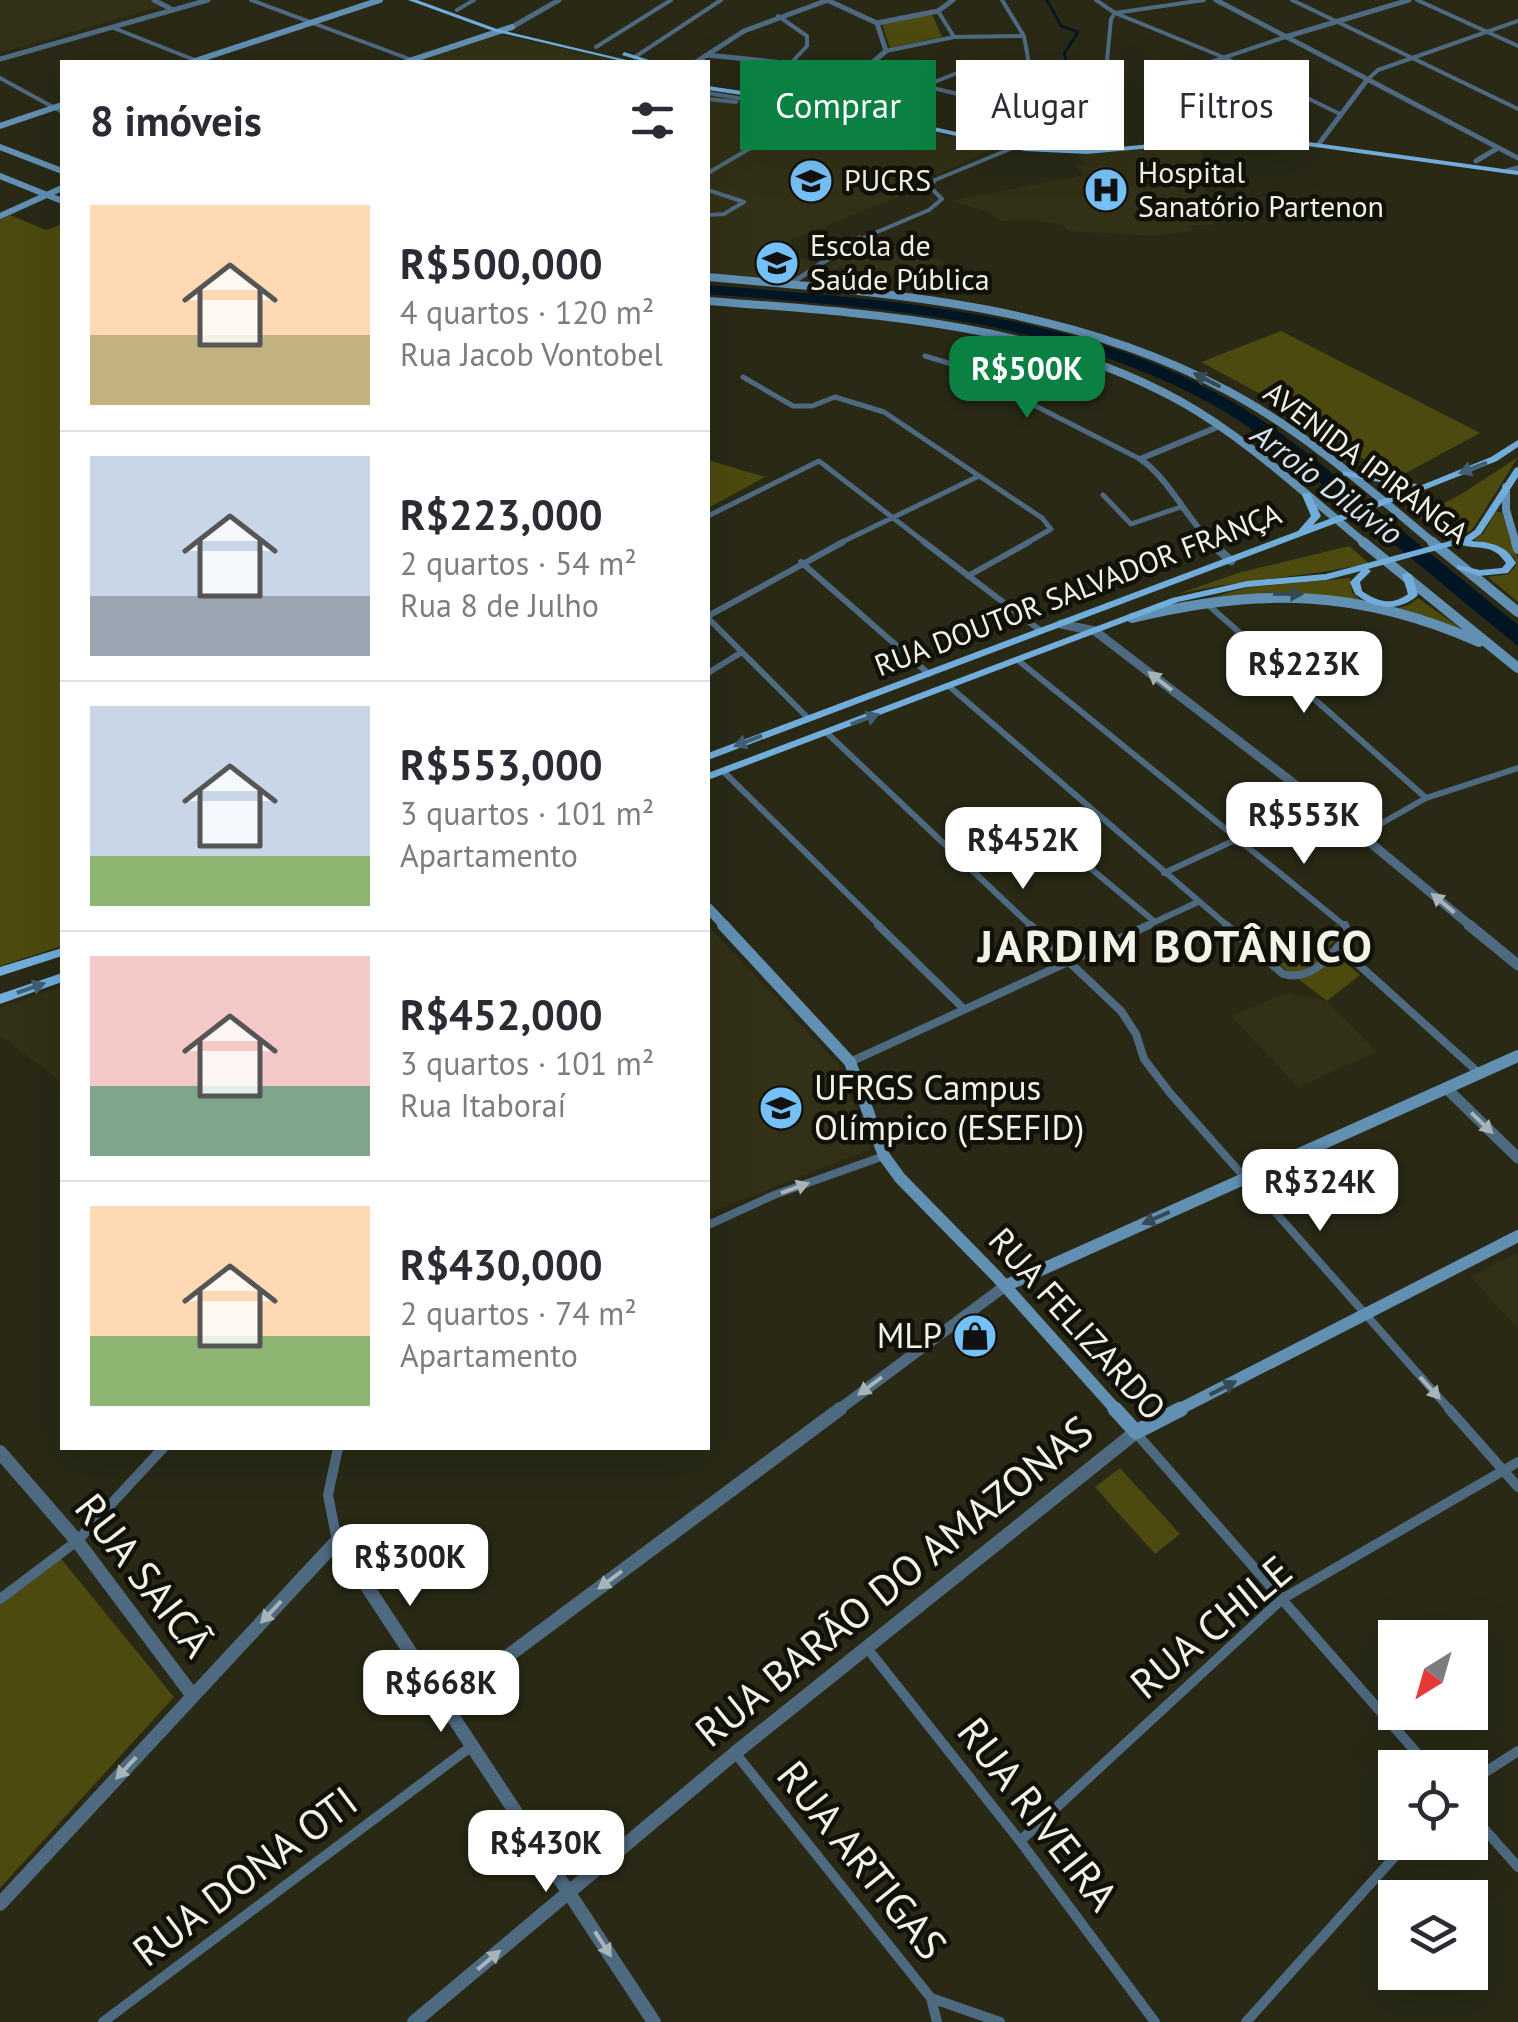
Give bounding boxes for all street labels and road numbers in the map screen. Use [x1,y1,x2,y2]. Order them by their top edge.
street label: AVENIDA IPIRANGA [1257,372,1477,552]
street label: RUA DOUTOR SALVADOR FRANÇA [869,493,1287,684]
street label: RUA FELIZARDO [979,1217,1176,1429]
street label: RUA BARÃO DO AMAZONAS [683,1403,1104,1758]
street label: RUA SAICÃ [63,1482,226,1668]
street label: RUA CHILE [1118,1543,1303,1710]
street label: RUA RIVEIRA [946,1706,1131,1922]
street label: RUA ARTIGAS [765,1749,959,1970]
street label: RUA DONA OTI [121,1773,368,1978]

